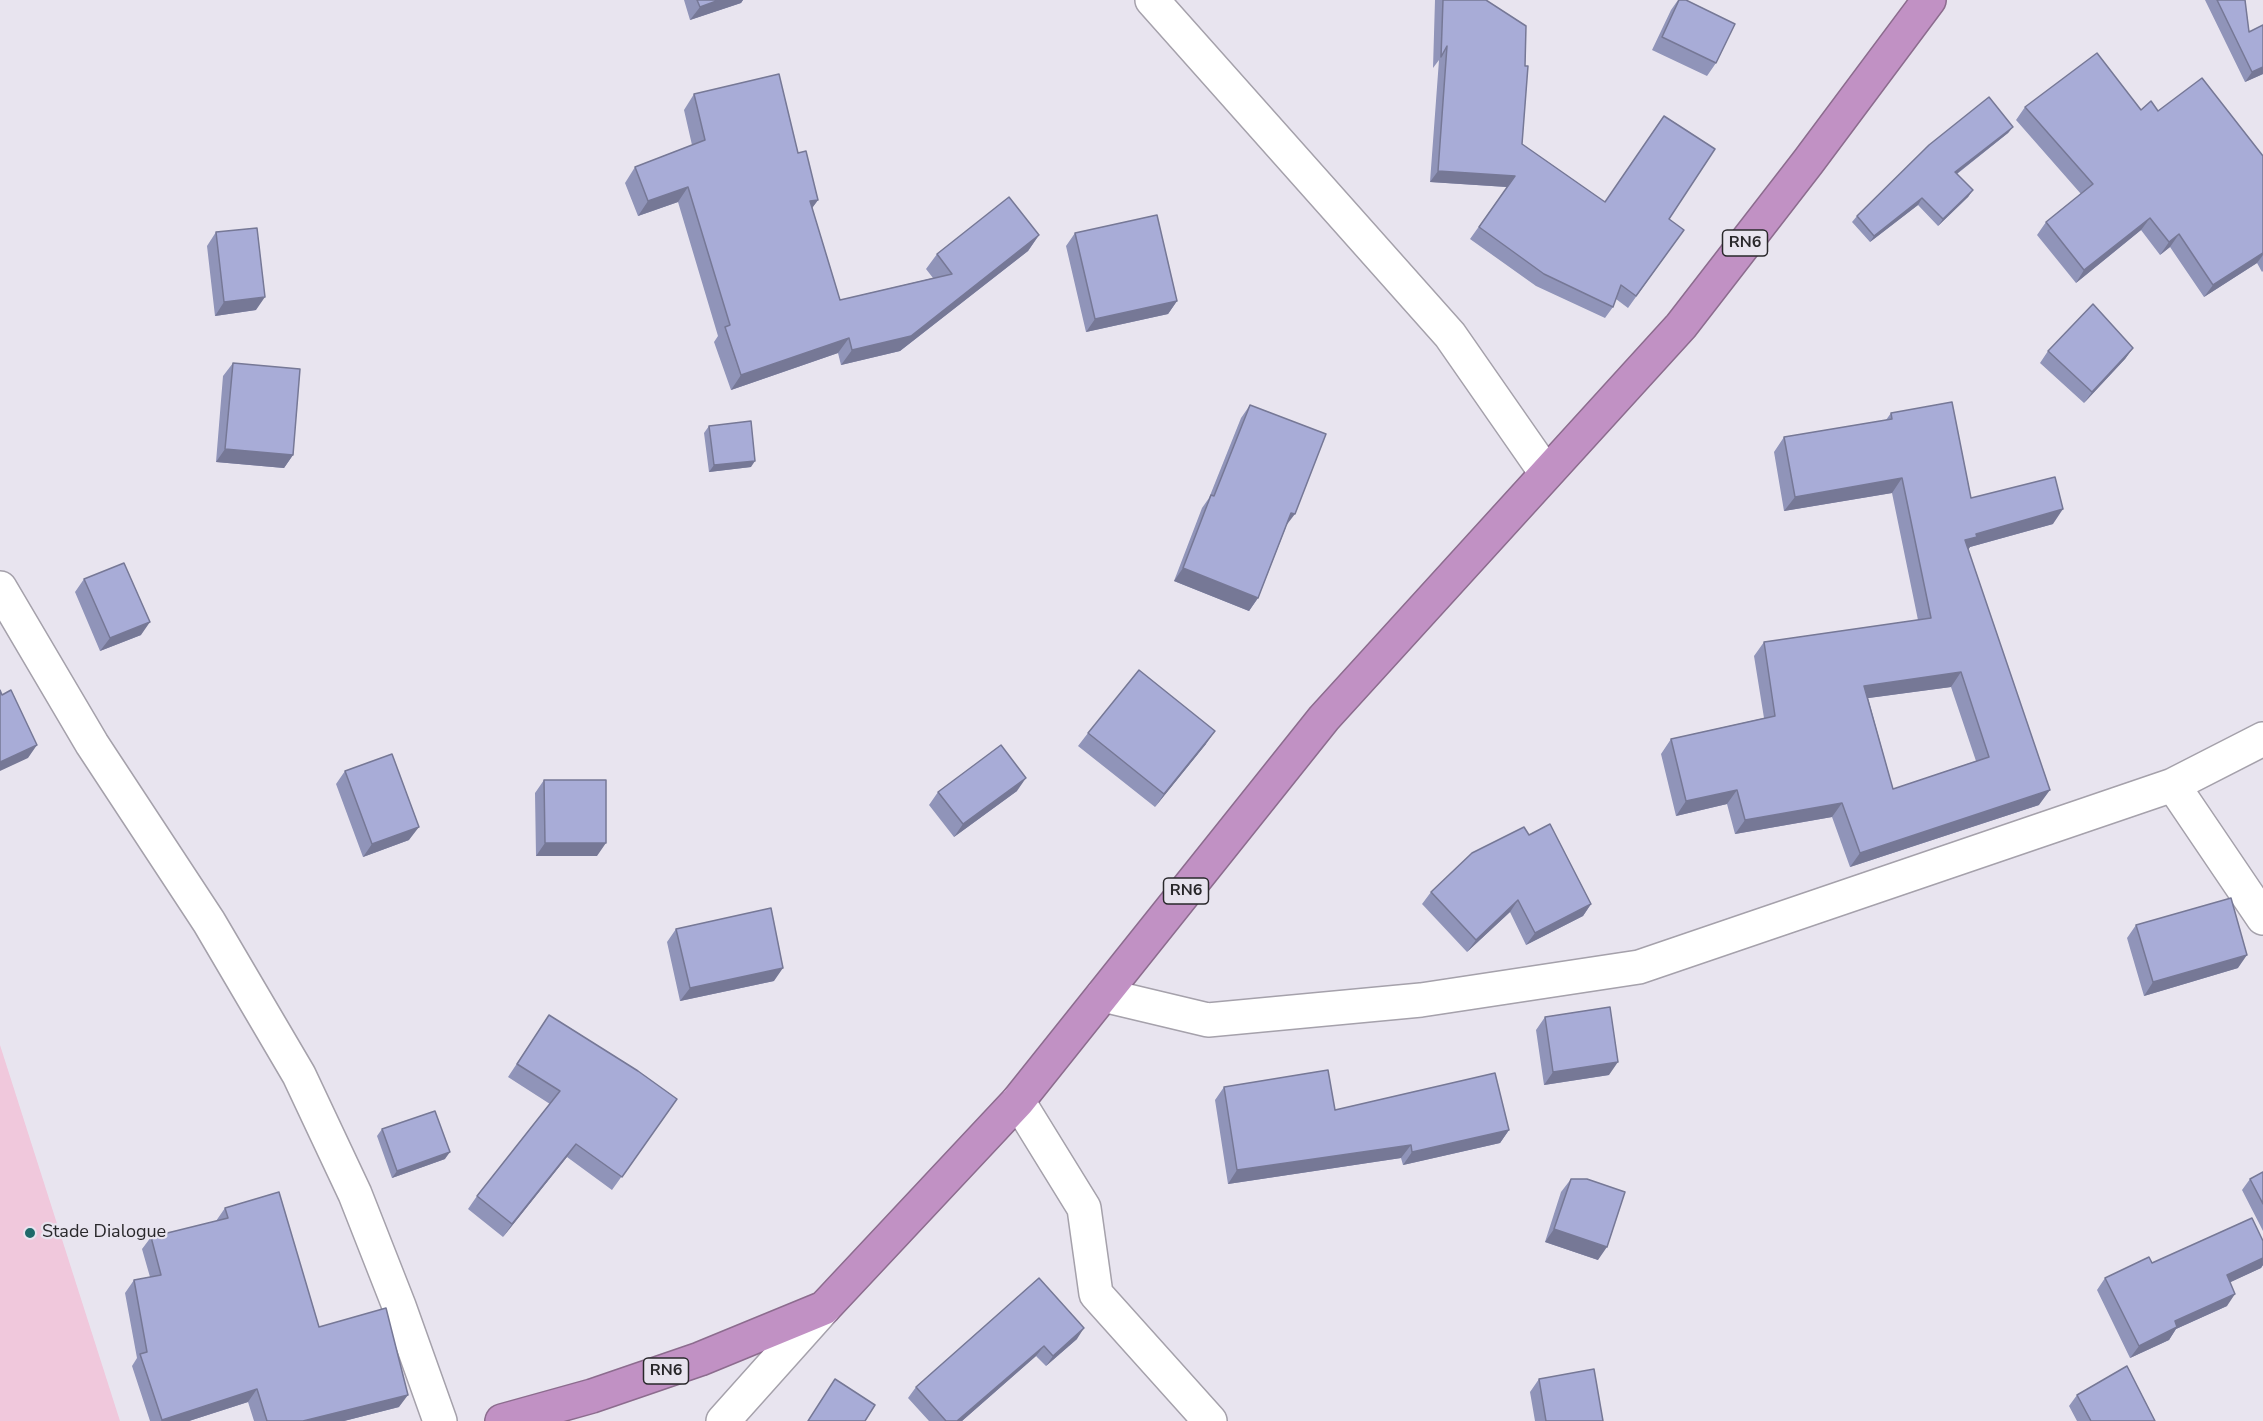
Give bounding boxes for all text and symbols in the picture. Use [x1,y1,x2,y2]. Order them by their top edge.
road number: RN6 [1722,230,1768,256]
road number: RN6 [1164,878,1208,904]
place label: Stade Dialogue [42,1222,166,1244]
marker: Stade Dialogue [23,1226,37,1240]
road number: RN6 [644,1358,688,1384]

